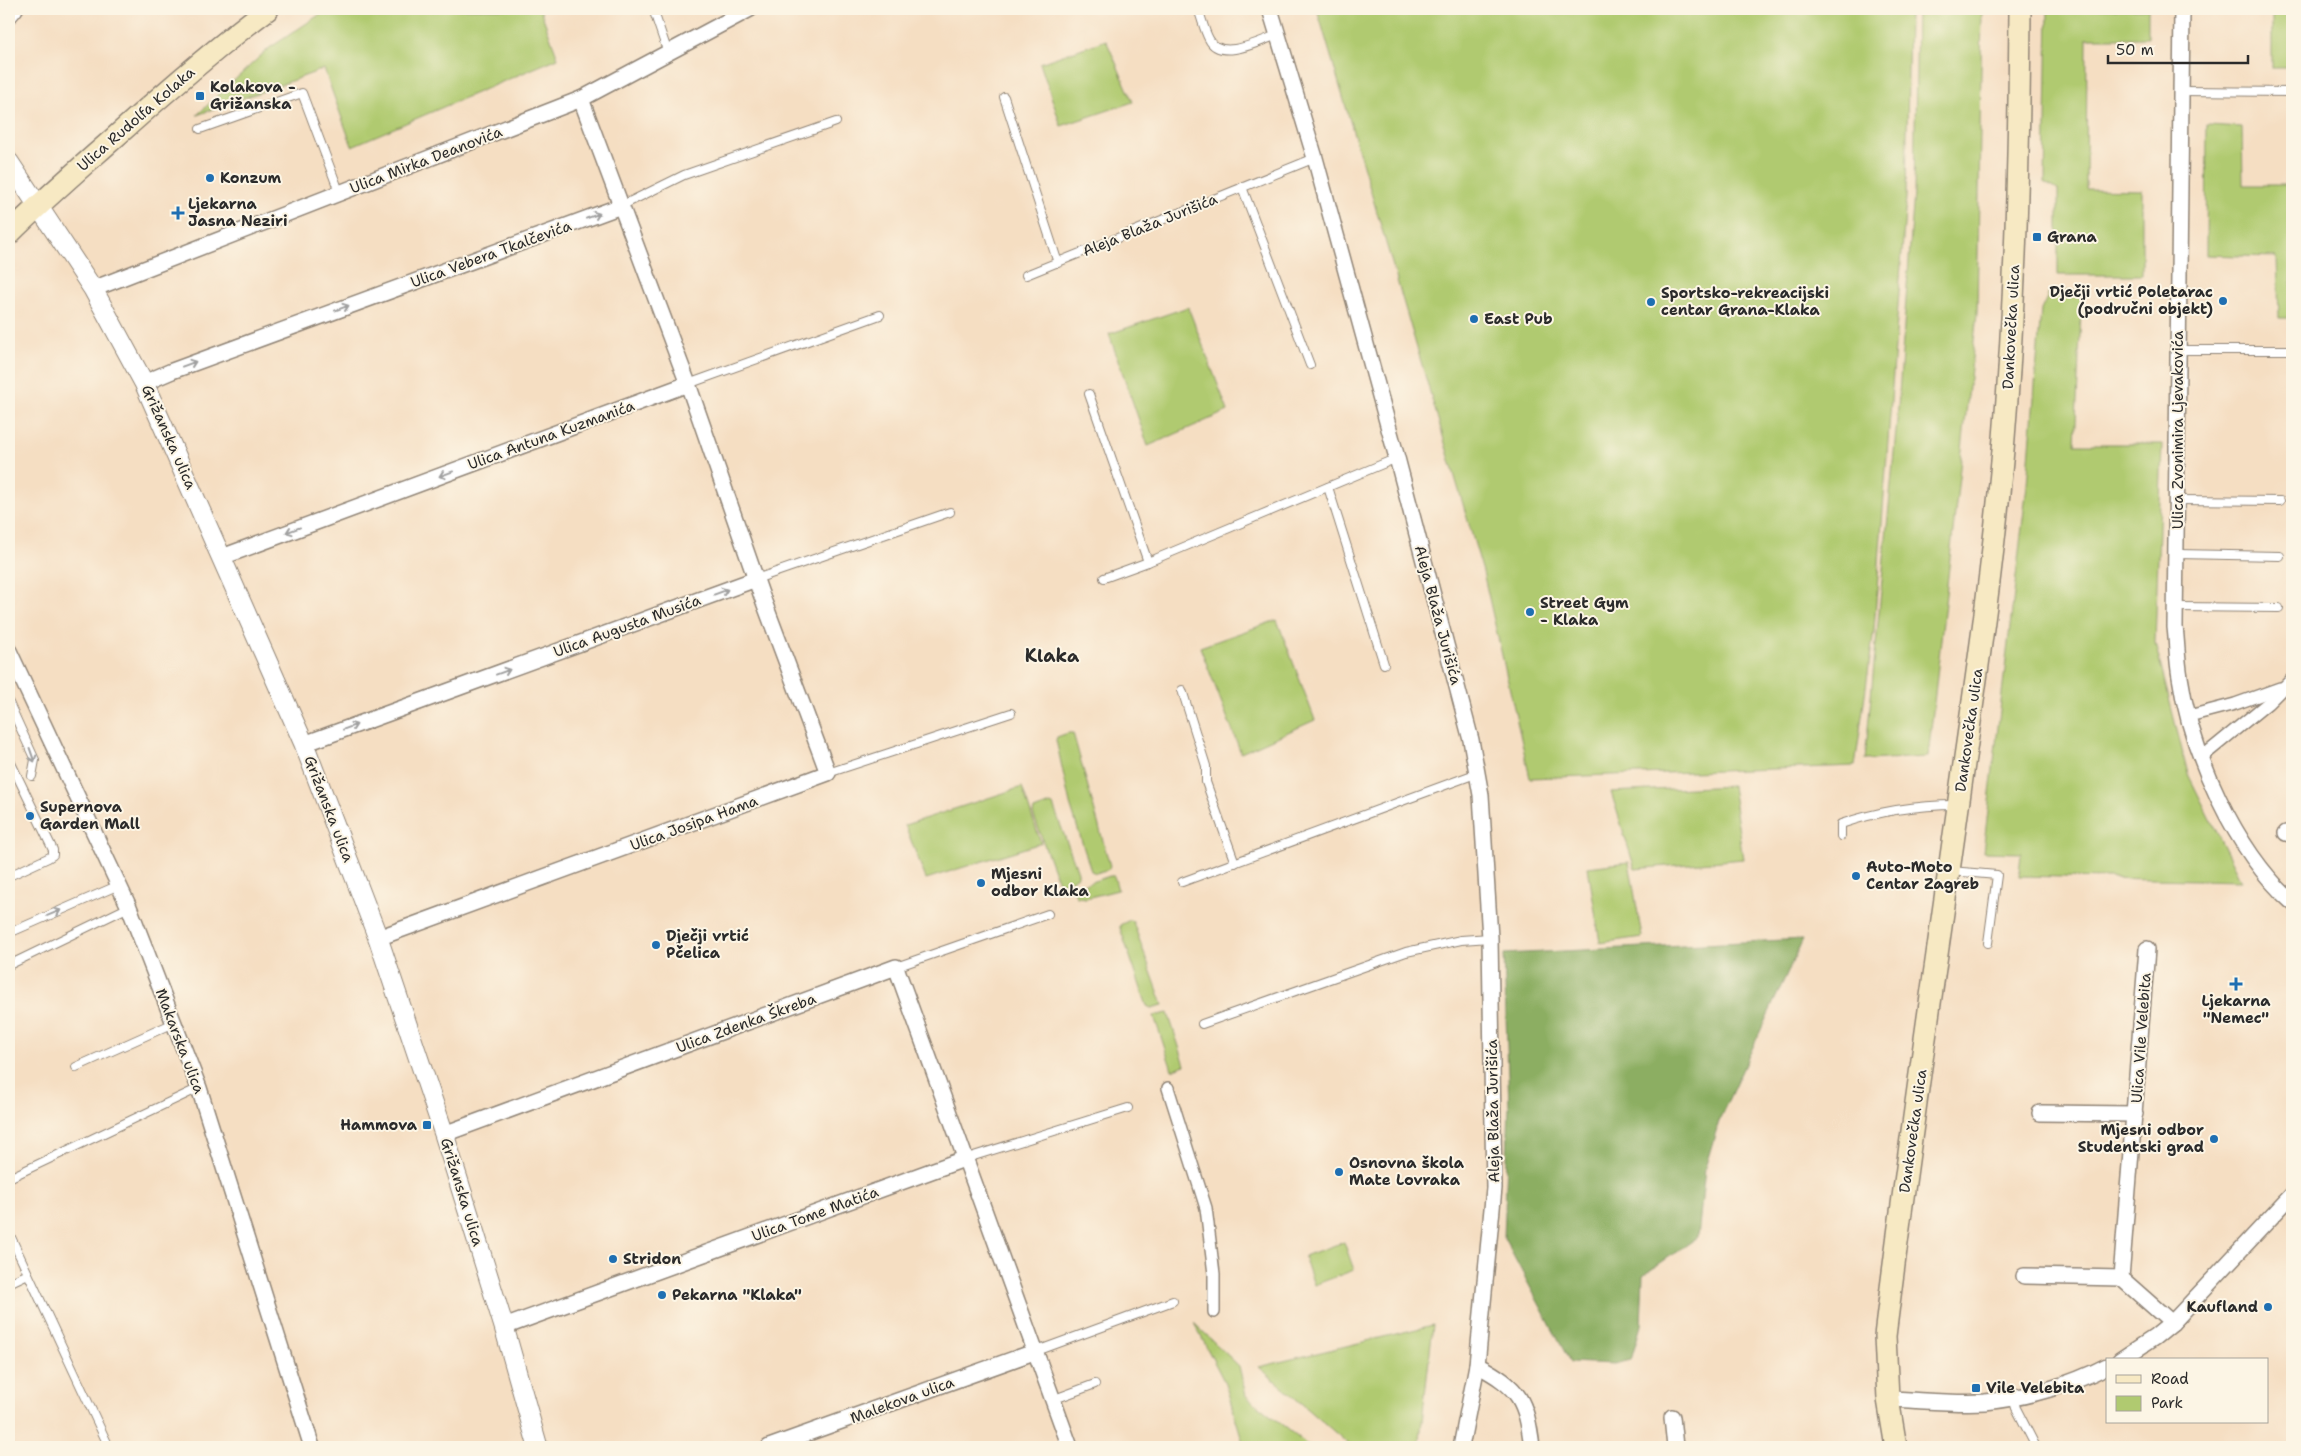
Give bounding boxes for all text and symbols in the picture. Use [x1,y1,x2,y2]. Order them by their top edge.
scale bar [2108,32,2248,64]
text: 50 m [2116,40,2154,60]
street label: Ulica Rudolfa Kolaka [73,62,200,176]
place label: Kolakova - Grižanska [210,77,296,114]
marker: Kolakova - Grižanska [194,90,206,102]
street label: Ulica Mirka Deanovića [347,121,506,198]
place label: Konzum [220,168,282,188]
marker: Konzum [204,172,216,184]
street label: Aleja Blaža Jurišića [1080,189,1221,261]
place label: Ljekarna Jasna Neziri [188,194,288,231]
marker: Ljekarna Jasna Neziri [172,207,184,219]
one-way arrow [585,211,600,220]
street label: Ulica Vebera Tkalčevića [408,215,575,292]
place label: Grana [2047,227,2098,247]
marker: Grana [2031,231,2043,243]
street label: Dankovečka ulica [1998,264,2024,390]
place label: Dječji vrtić Poletarac (područni objekt) [2049,282,2213,319]
place label: Sportsko-rekreacijski centar Grana-Klaka [1661,283,1829,320]
marker: Dječji vrtić Poletarac (područni objekt) [2217,295,2229,307]
marker: Sportsko-rekreacijski centar Grana-Klaka [1645,296,1657,308]
one-way arrow [334,303,349,312]
place label: East Pub [1484,309,1553,329]
marker: East Pub [1468,313,1480,325]
street label: Ulica Zvonimira Ljevakovića [2168,330,2188,529]
one-way arrow [181,359,197,368]
street label: Grižanska ulica [137,382,201,493]
street label: Ulica Antuna Kuzmanića [465,395,638,475]
one-way arrow [439,470,454,479]
one-way arrow [286,526,302,535]
street label: Aleja Blaža Jurišića [1410,543,1466,688]
one-way arrow [713,587,728,596]
street label: Ulica Augusta Musića [551,590,704,662]
place label: Street Gym - Klaka [1540,593,1629,630]
marker: Street Gym - Klaka [1524,606,1536,618]
district label: Klaka [1025,644,1080,668]
street label: Dankovečka ulica [1950,666,1988,793]
one-way arrow [495,667,510,676]
one-way arrow [342,722,357,731]
one-way arrow [28,747,37,762]
street label: Grižanska ulica [300,753,359,866]
street label: Ulica Josipa Hama [627,790,761,855]
place label: Supernova Garden Mall [40,797,140,834]
marker: Supernova Garden Mall [24,810,36,822]
place label: Auto-Moto Centar Zagreb [1866,857,1979,894]
place label: Mjesni odbor Klaka [991,864,1090,901]
marker: Auto-Moto Centar Zagreb [1850,870,1862,882]
marker: Mjesni odbor Klaka [975,877,987,889]
one-way arrow [46,908,61,917]
place label: Dječji vrtić Pčelica [666,926,749,963]
marker: Dječji vrtić Pčelica [650,939,662,951]
street label: Ulica Vile Velebita [2126,971,2156,1104]
marker: Ljekarna "Nemec" [2230,978,2242,990]
street label: Makarska ulica [151,986,209,1097]
street label: Ulica Zdenka Škreba [673,987,819,1058]
place label: Ljekarna "Nemec" [2202,991,2271,1028]
street label: Aleja Blaža Jurišića [1482,1038,1504,1183]
street label: Dankovečka ulica [1894,1067,1932,1194]
place label: Hammova [340,1115,418,1135]
marker: Hammova [421,1119,433,1131]
place label: Mjesni odbor Studentski grad [2078,1120,2204,1157]
marker: Mjesni odbor Studentski grad [2208,1133,2220,1145]
street label: Grižanska ulica [436,1135,488,1249]
place label: Osnovna škola Mate Lovraka [1349,1153,1465,1190]
marker: Osnovna škola Mate Lovraka [1333,1166,1345,1178]
street label: Ulica Tome Matića [749,1182,882,1246]
place label: Stridon [623,1249,681,1269]
marker: Stridon [607,1253,619,1265]
place label: Pekarna "Klaka" [672,1285,802,1305]
marker: Pekarna "Klaka" [656,1289,668,1301]
place label: Kaufland [2187,1297,2258,1317]
marker: Kaufland [2262,1301,2274,1313]
legend [2106,1358,2268,1424]
text: Road [2151,1369,2189,1389]
street label: Malekova ulica [847,1372,957,1428]
place label: Vile Velebita [1986,1378,2085,1398]
marker: Vile Velebita [1970,1382,1982,1394]
text: Park [2151,1393,2183,1413]

